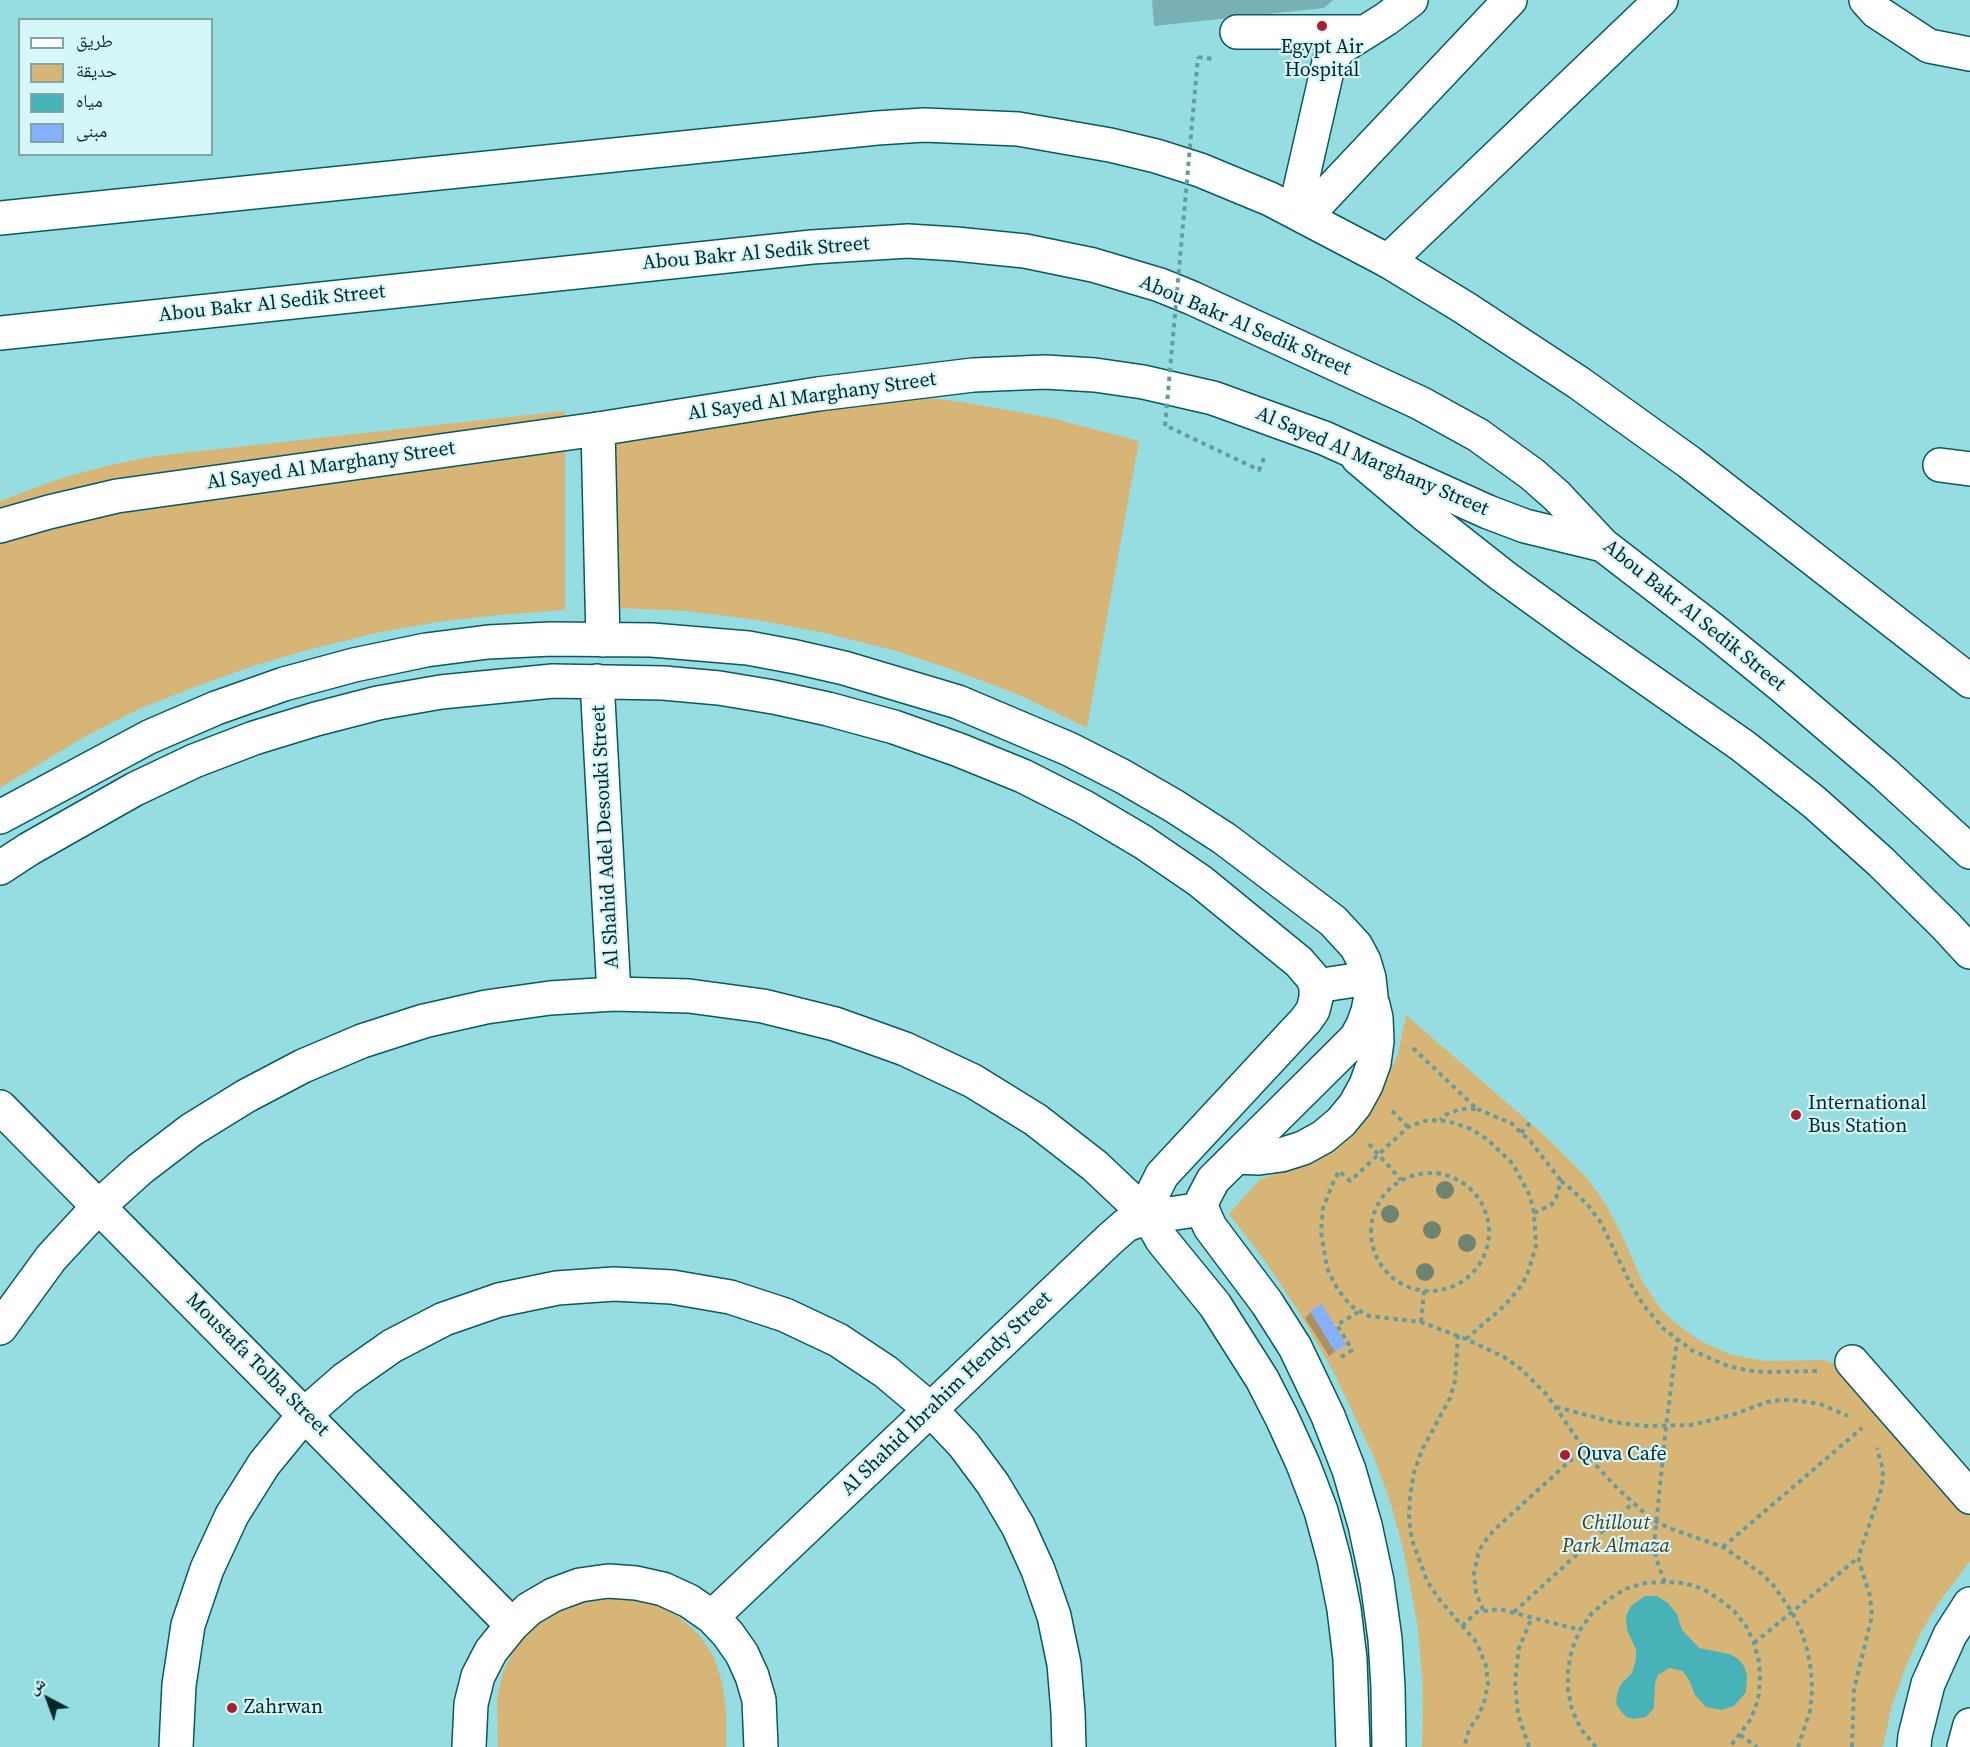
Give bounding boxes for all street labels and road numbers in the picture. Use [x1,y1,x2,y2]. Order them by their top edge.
street label: Abou Bakr Al Sedik Street [642,232,870,276]
street label: Abou Bakr Al Sedik Street [1136,270,1354,382]
street label: Abou Bakr Al Sedik Street [158,280,386,328]
street label: Al Sayed Al Marghany Street [686,368,938,426]
street label: Al Sayed Al Marghany Street [1252,402,1492,522]
street label: Al Sayed Al Marghany Street [205,437,457,495]
street label: Abou Bakr Al Sedik Street [1598,535,1790,697]
street label: Al Shahid Adel Desouki Street [587,705,625,969]
street label: Al Shahid Ibrahim Hendy Street [837,1287,1057,1501]
street label: Moustafa Tolba Street [180,1288,334,1442]

